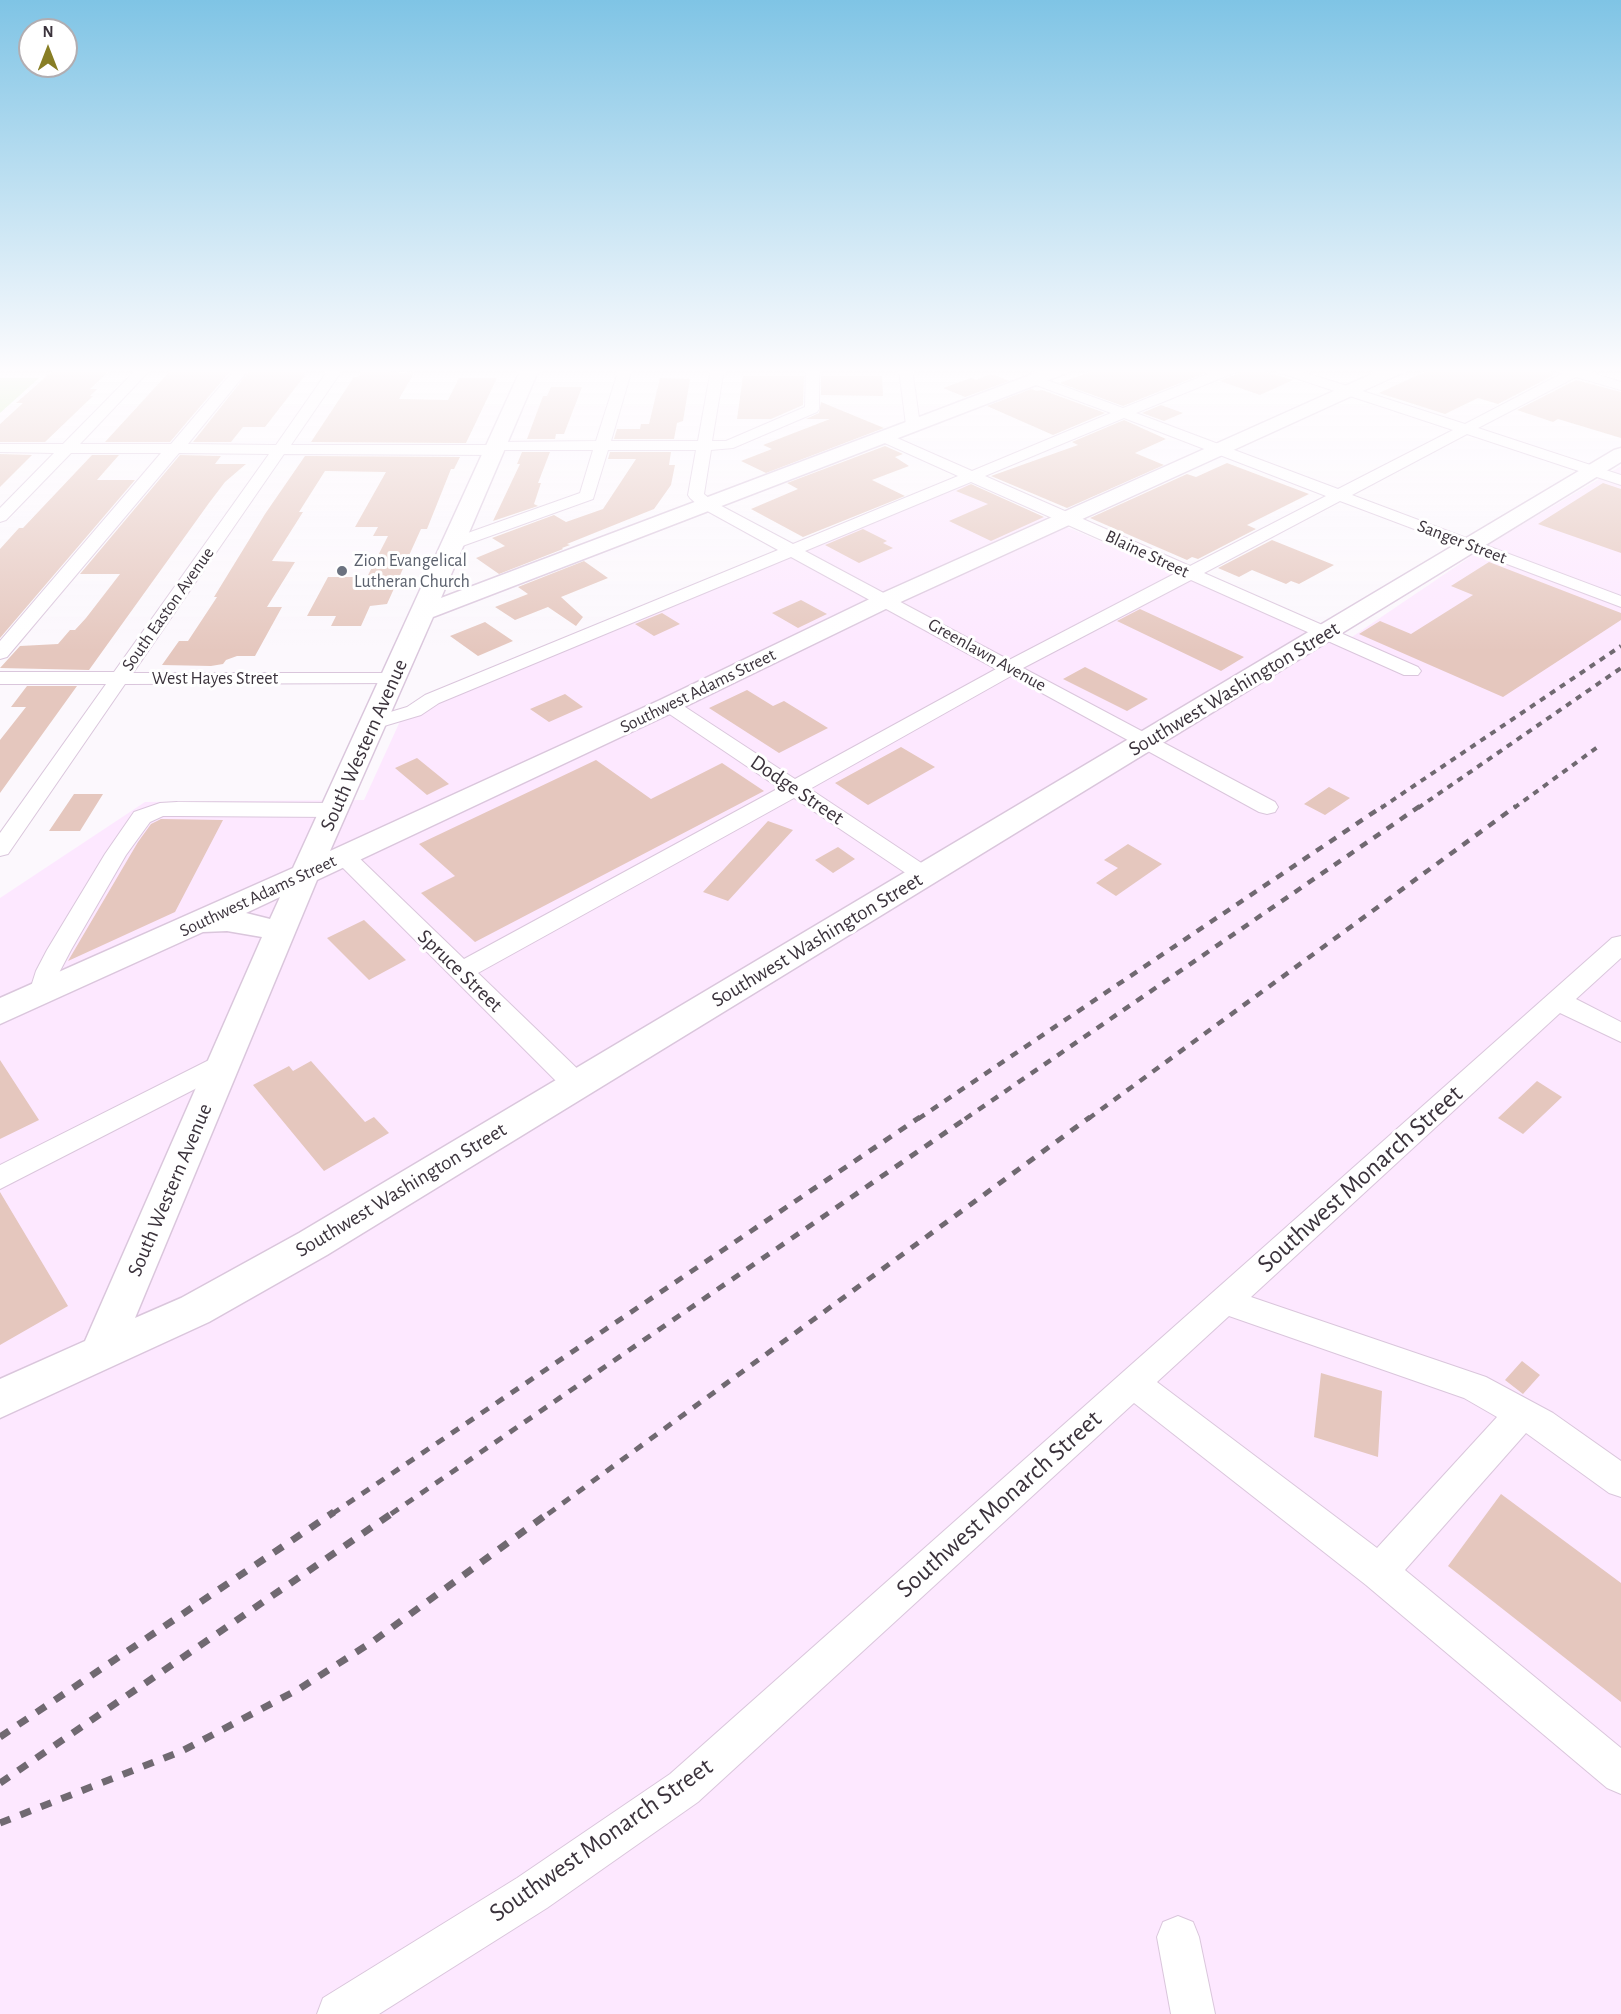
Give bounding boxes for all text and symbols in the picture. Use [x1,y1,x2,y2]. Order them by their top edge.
north arrow [18,18,78,78]
text: N [42,24,54,40]
street label: Sanger Street [1414,515,1510,569]
street label: Blaine Street [1102,525,1192,583]
street label: South Easton Avenue [117,543,219,675]
place label: Zion Evangelical Lutheran Church [354,550,470,592]
marker: Zion Evangelical Lutheran Church [335,564,349,578]
street label: Greenlawn Avenue [924,614,1050,696]
street label: Southwest Washington Street [1124,616,1344,762]
street label: Southwest Adams Street [617,644,779,738]
street label: South Western Avenue [315,655,413,835]
street label: West Hayes Street [152,668,278,690]
street label: Dodge Street [745,749,849,831]
street label: Southwest Adams Street [176,850,340,942]
street label: Southwest Washington Street [707,867,927,1013]
street label: Spruce Street [412,924,508,1018]
street label: Southwest Monarch Street [1251,1079,1469,1279]
street label: South Western Avenue [122,1100,218,1280]
street label: Southwest Washington Street [291,1117,511,1263]
street label: Southwest Monarch Street [890,1404,1108,1604]
street label: Southwest Monarch Street [483,1751,719,1929]

